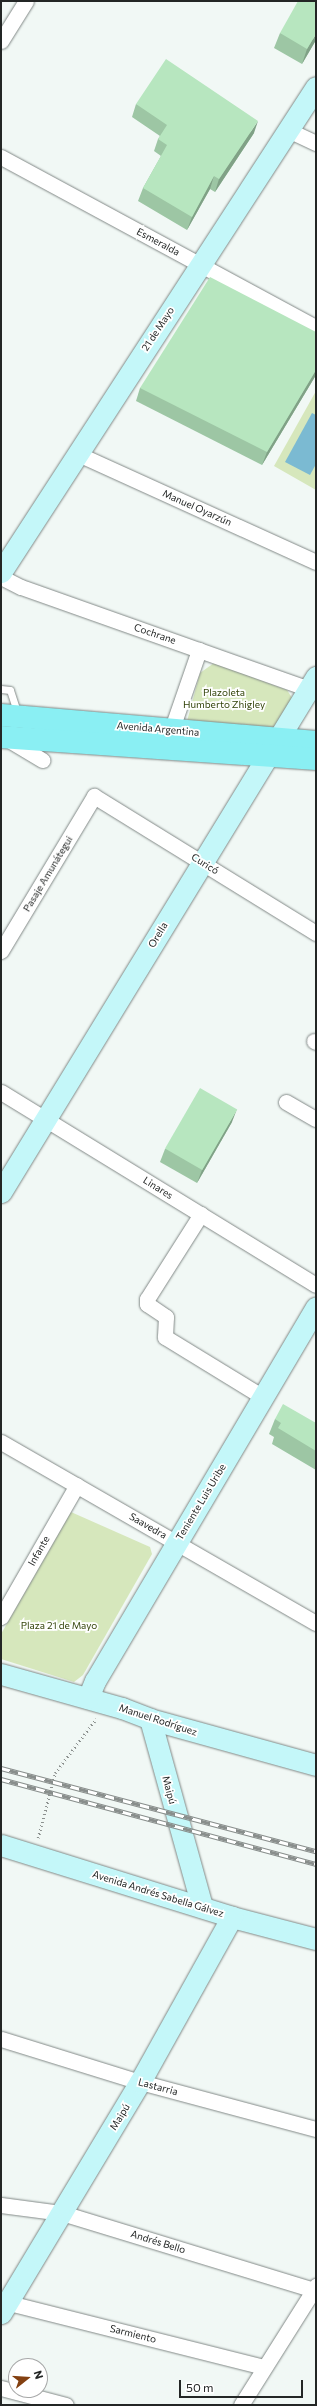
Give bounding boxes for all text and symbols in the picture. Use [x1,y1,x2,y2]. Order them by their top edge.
street label: Esmeralda [134,226,182,258]
street label: 21 de Mayo [139,305,177,353]
street label: Manuel Oyarzún [161,487,233,529]
street label: Cochrane [132,621,178,647]
park label: Plazoleta Humberto Zhigley [183,686,265,710]
street label: Avenida Argentina [116,719,200,739]
street label: Pasaje Amunátegui [21,834,75,914]
street label: Curicó [189,851,221,877]
street label: Orella [146,920,170,950]
street label: Linares [141,1174,175,1202]
street label: Teniente Luis Uribe [173,1462,229,1542]
street label: Saavedra [127,1510,169,1542]
street label: Infante [26,1534,52,1568]
park label: Plaza 21 de Mayo [21,1620,97,1632]
street label: Manuel Rodríguez [117,1702,199,1738]
street label: Maipú [159,1775,179,1805]
street label: Avenida Andrés Sabella Gálvez [91,1868,225,1920]
street label: Lastarria [137,2076,179,2098]
street label: Maipú [107,2102,133,2132]
street label: Andrés Bello [129,2228,187,2256]
street label: Sarmiento [109,2322,157,2346]
north arrow [8,2358,48,2398]
text: N [32,2369,46,2380]
scale bar [181,2372,305,2398]
text: 50 m [186,2380,214,2394]

